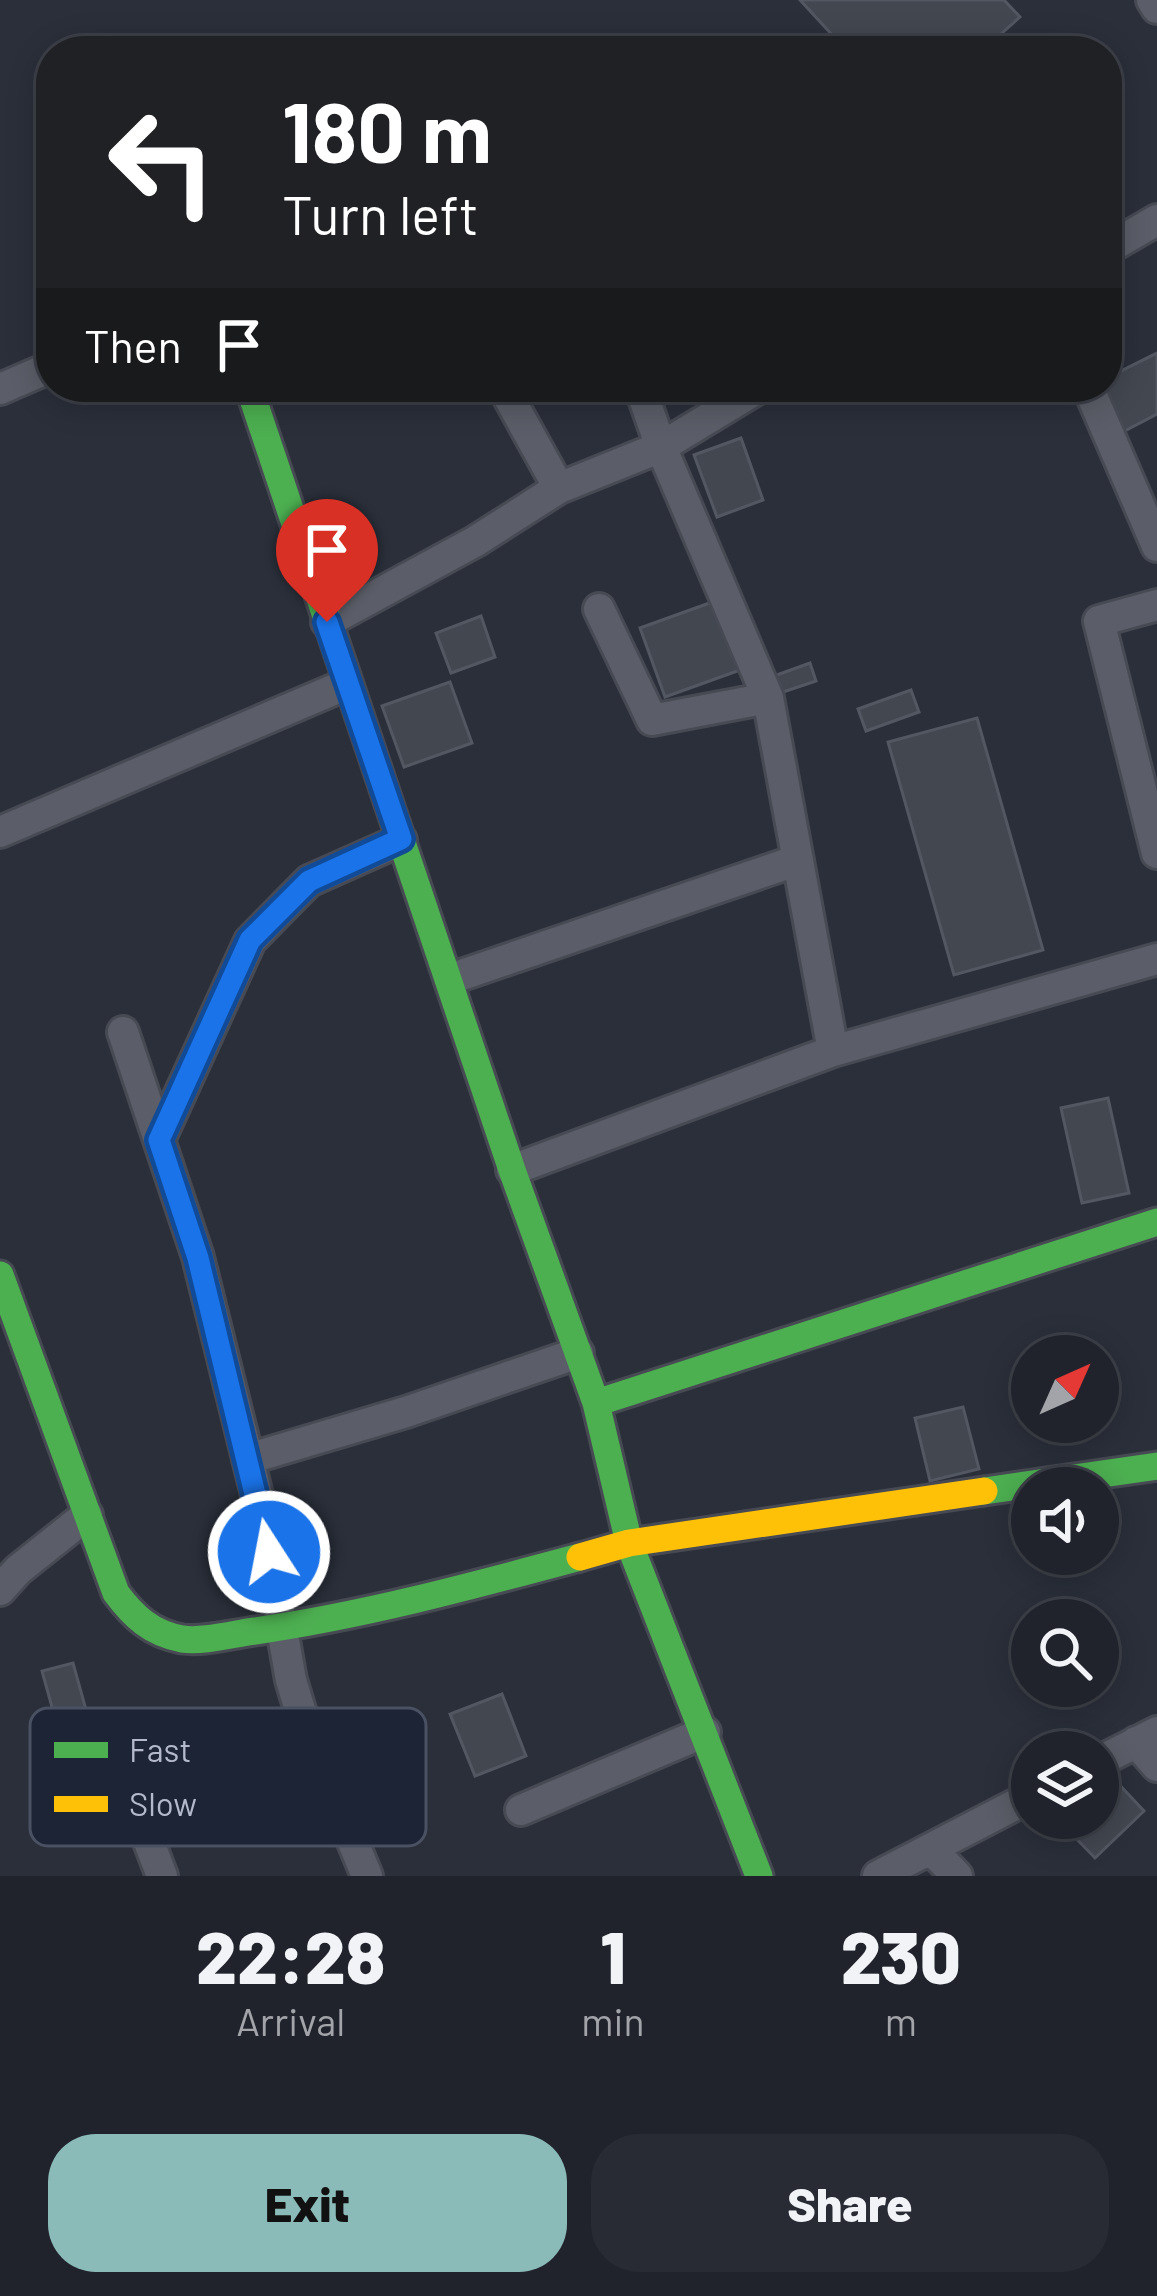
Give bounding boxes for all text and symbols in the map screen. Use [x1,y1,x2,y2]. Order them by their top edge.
text: 180 m [282,79,492,180]
icon: left [84,84,240,240]
text: Turn left [282,181,479,246]
icon: arrive [206,312,272,378]
text: Then [84,318,182,372]
pin [276,499,378,622]
icon: arrive [294,517,360,583]
north arrow [1011,1335,1119,1443]
map controls [1011,1335,1119,1839]
button: sound [1011,1467,1119,1575]
position arrow [206,1489,332,1615]
button: search [1011,1599,1119,1707]
legend [30,1708,426,1846]
text: Fast [129,1729,191,1769]
button: layers [1011,1731,1119,1839]
text: Slow [129,1783,197,1823]
text: 22:28 [196,1912,385,1998]
text: 1 [600,1912,626,1998]
text: 230 [841,1912,961,1998]
text: Arrival [236,1997,345,2044]
text: min [581,1997,645,2044]
text: m [885,1997,917,2044]
button: Exit [48,2134,567,2272]
button: Share [591,2134,1109,2272]

